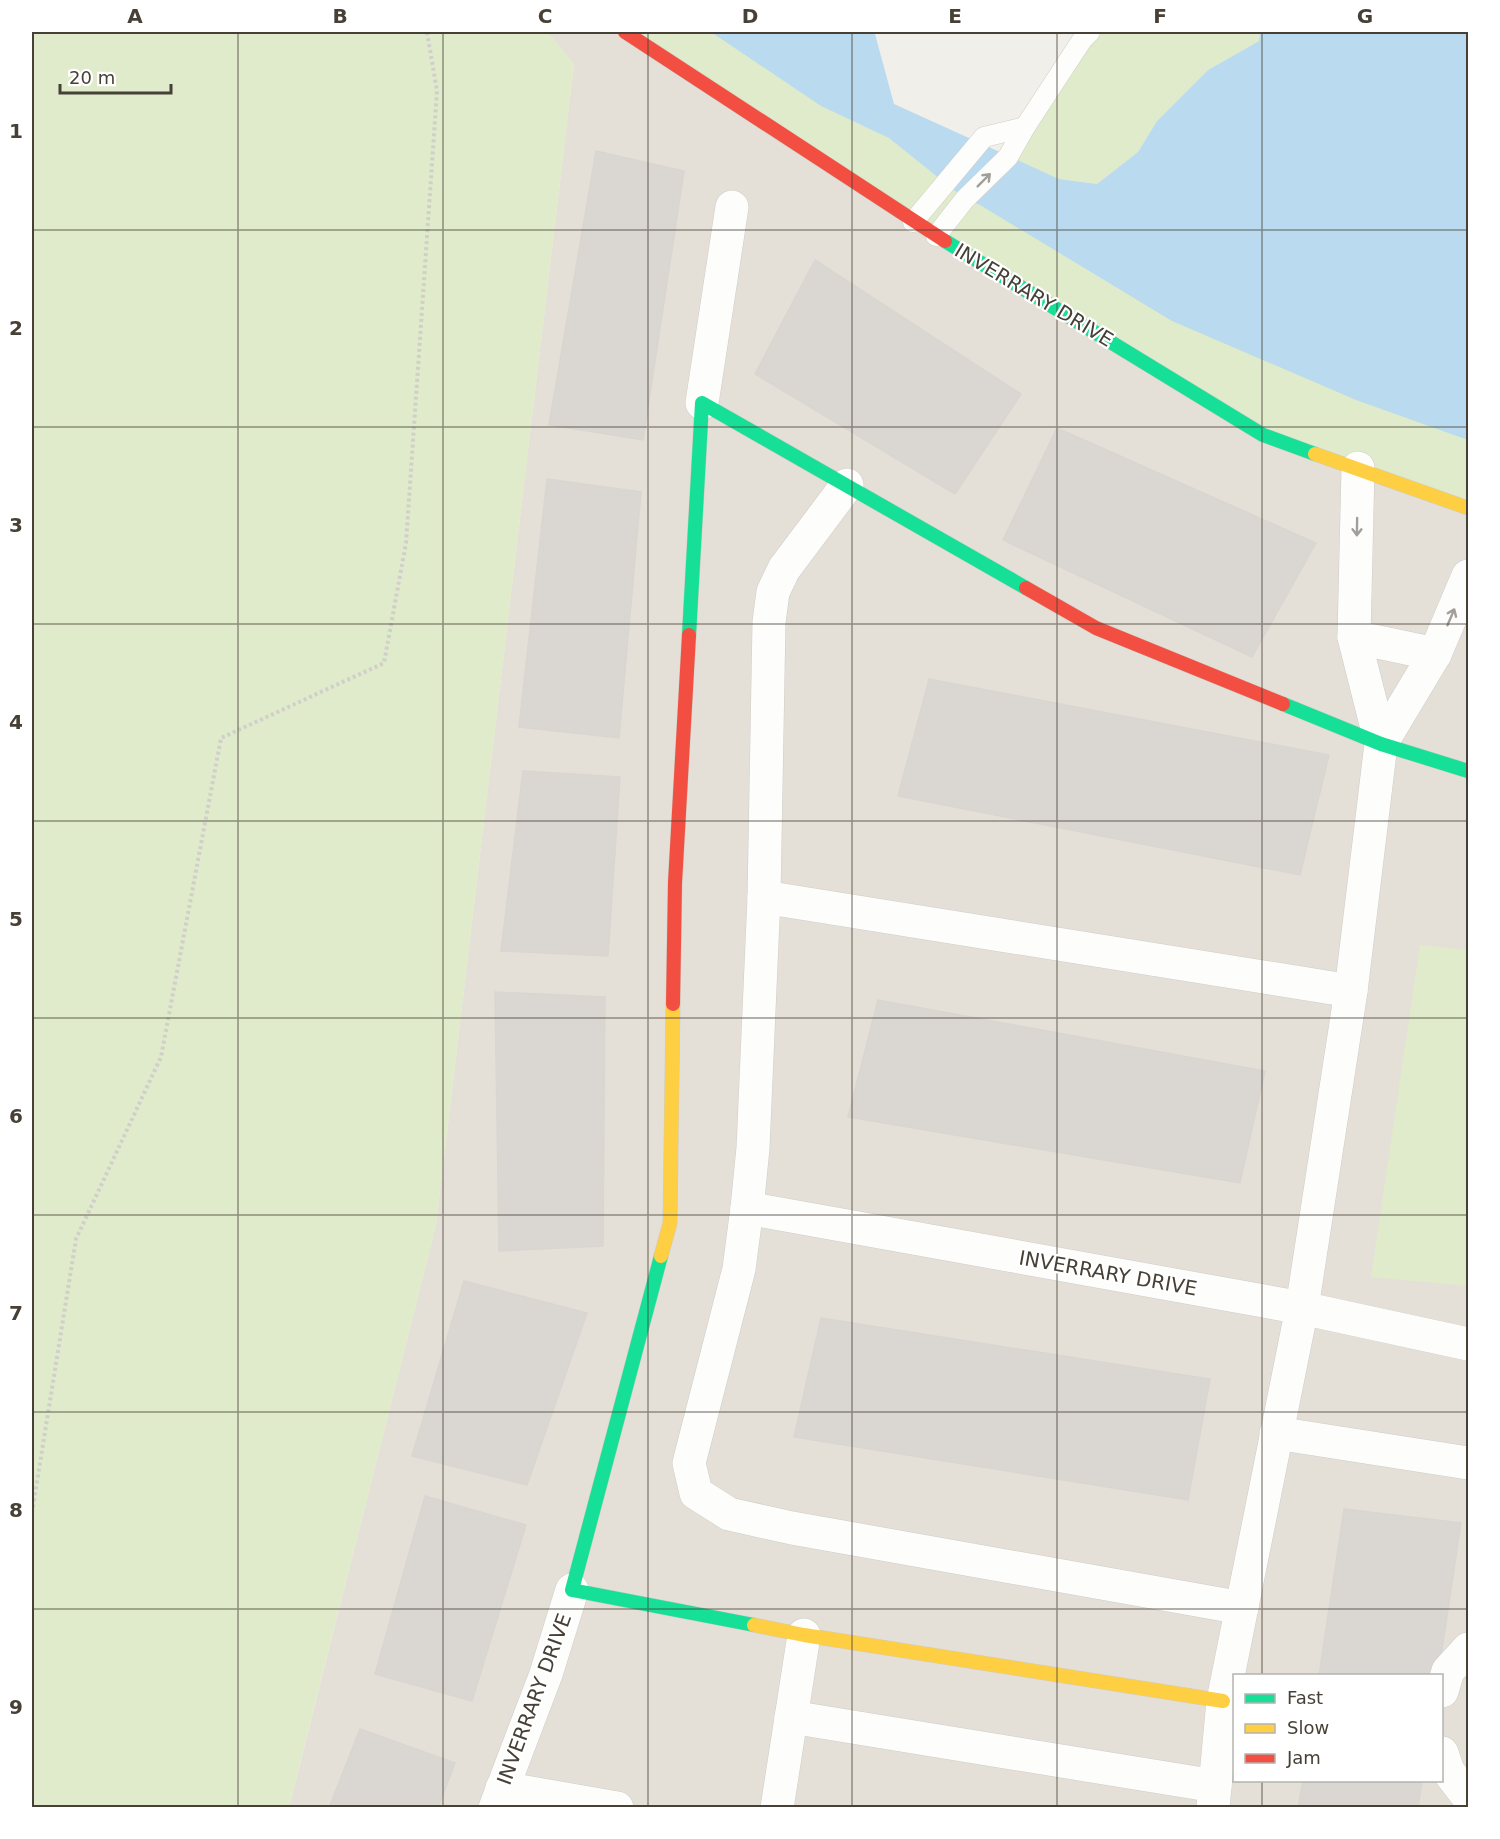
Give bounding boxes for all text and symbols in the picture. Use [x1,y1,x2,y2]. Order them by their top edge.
text: A [127,4,143,28]
text: B [332,4,348,28]
text: C [538,4,552,28]
text: D [742,4,758,28]
text: E [948,4,962,28]
text: F [1153,4,1167,28]
text: G [1357,4,1373,28]
scale bar [60,57,171,95]
text: 20 m [69,67,115,88]
text: 1 [9,119,23,143]
one-way arrow [977,173,992,188]
street label: INVERRARY DRIVE [950,238,1118,352]
text: 2 [9,316,23,340]
text: 3 [9,513,23,537]
one-way arrow [1351,516,1363,536]
one-way arrow [1446,608,1457,627]
text: 4 [9,710,23,734]
text: 5 [9,907,23,931]
text: 6 [9,1104,23,1128]
street label: INVERRARY DRIVE [1017,1246,1199,1300]
text: 7 [9,1301,23,1325]
text: 8 [9,1498,23,1522]
street label: INVERRARY DRIVE [492,1610,576,1788]
legend [1233,1674,1443,1782]
text: Fast [1287,1687,1323,1708]
text: 9 [9,1695,23,1719]
text: Slow [1287,1717,1329,1738]
text: Jam [1286,1747,1321,1768]

